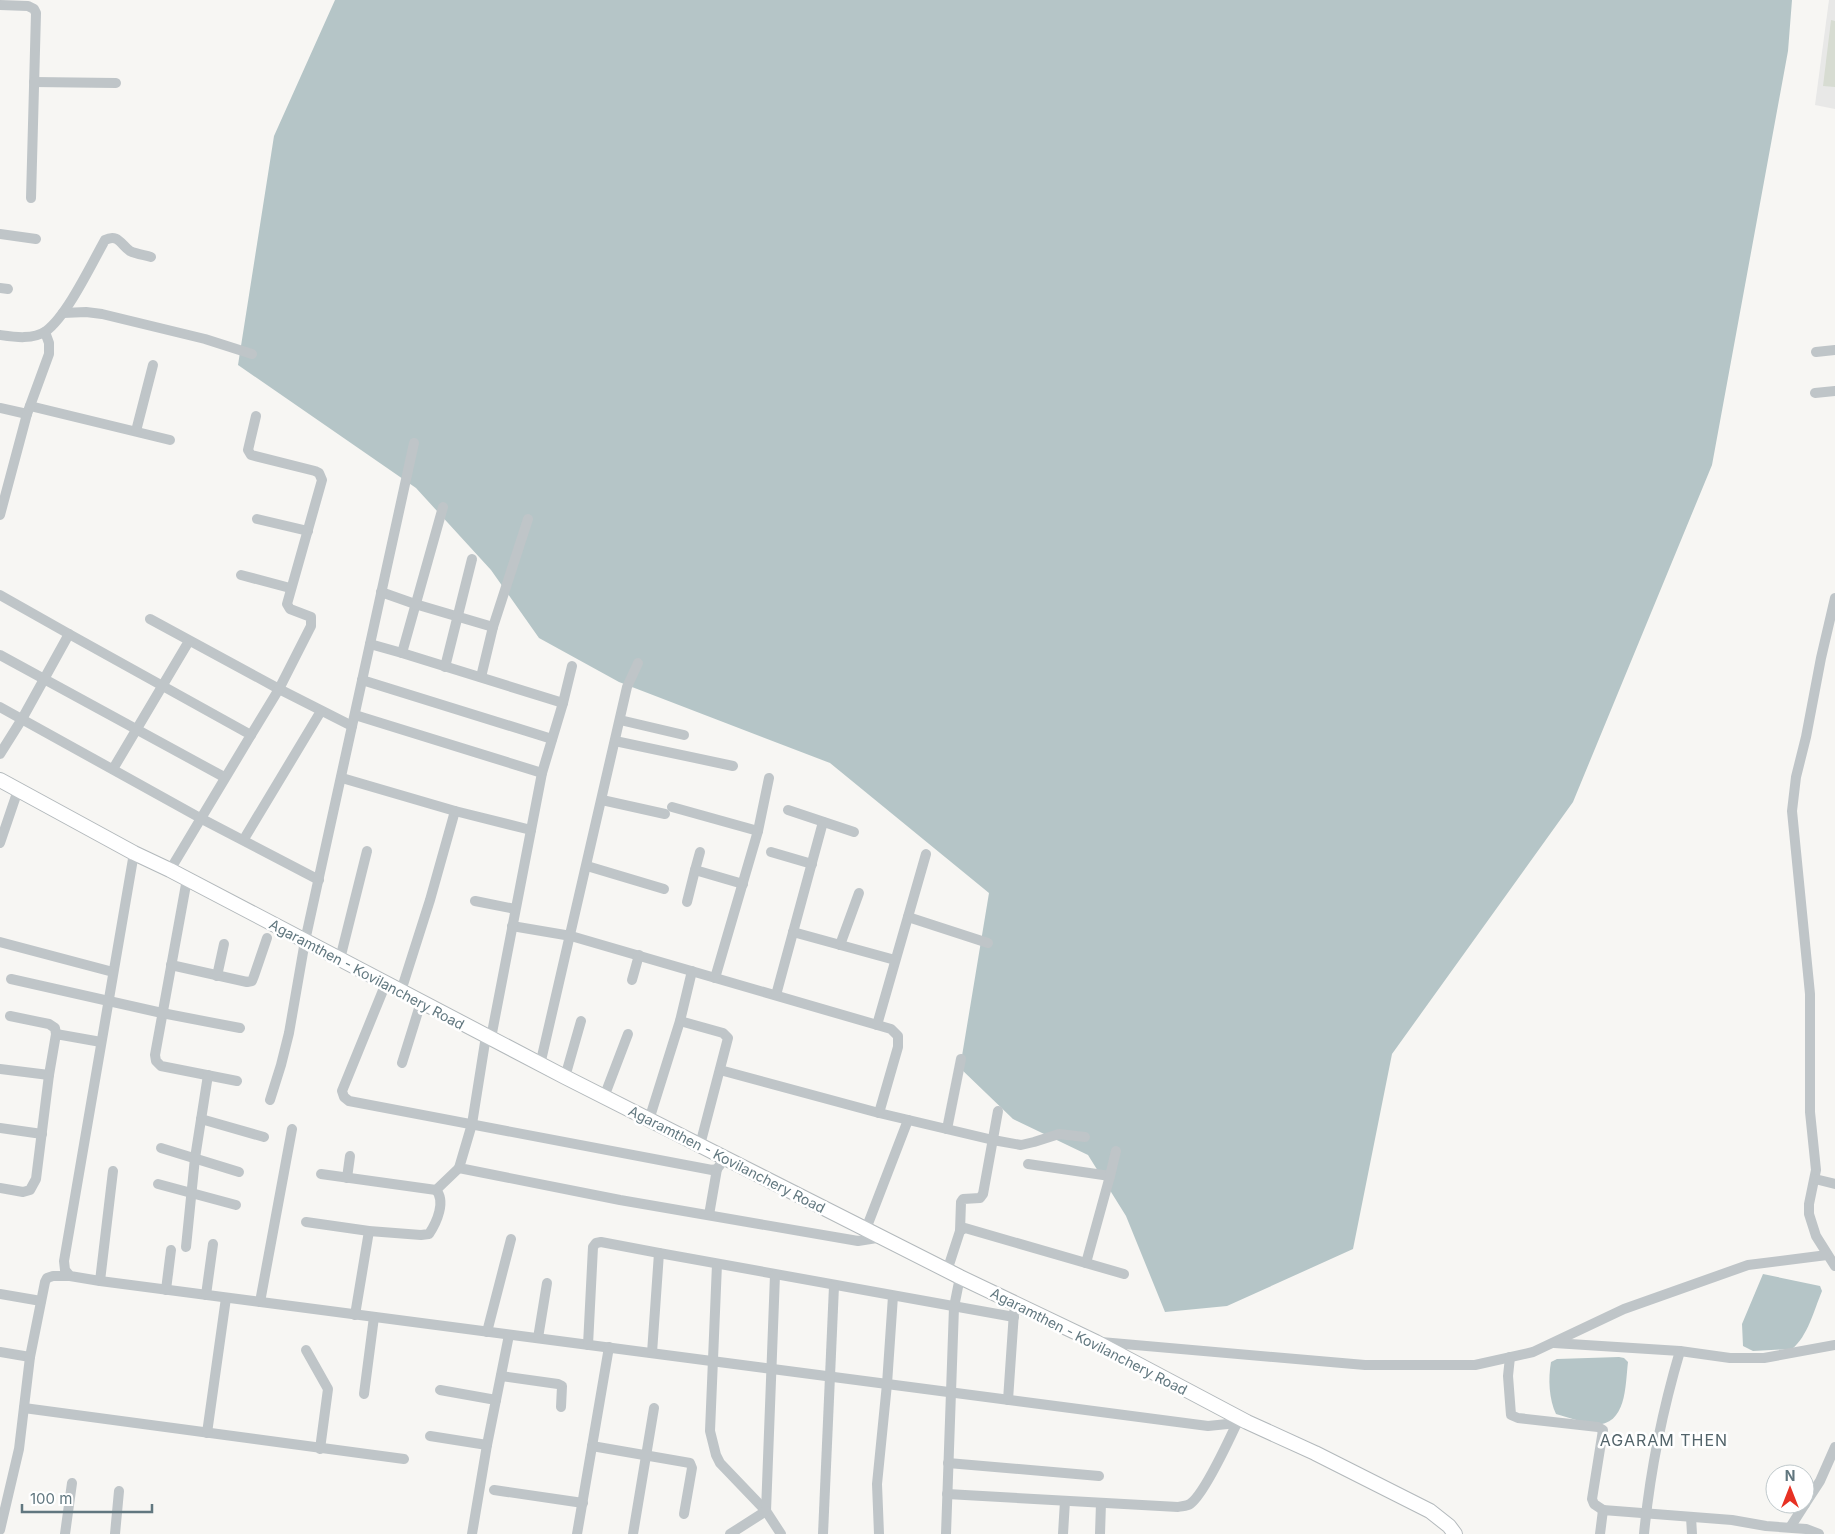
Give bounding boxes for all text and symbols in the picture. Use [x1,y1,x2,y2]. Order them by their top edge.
street label: Agaramthen - Kovilanchery Road [267,915,467,1033]
street label: Agaramthen - Kovilanchery Road [626,1102,828,1216]
street label: Agaramthen - Kovilanchery Road [988,1284,1190,1398]
district label: AGARAM THEN [1600,1430,1728,1450]
north arrow [1765,1464,1815,1514]
text: N [1785,1467,1795,1484]
scale bar [22,1482,152,1514]
text: 100 m [30,1489,72,1508]

